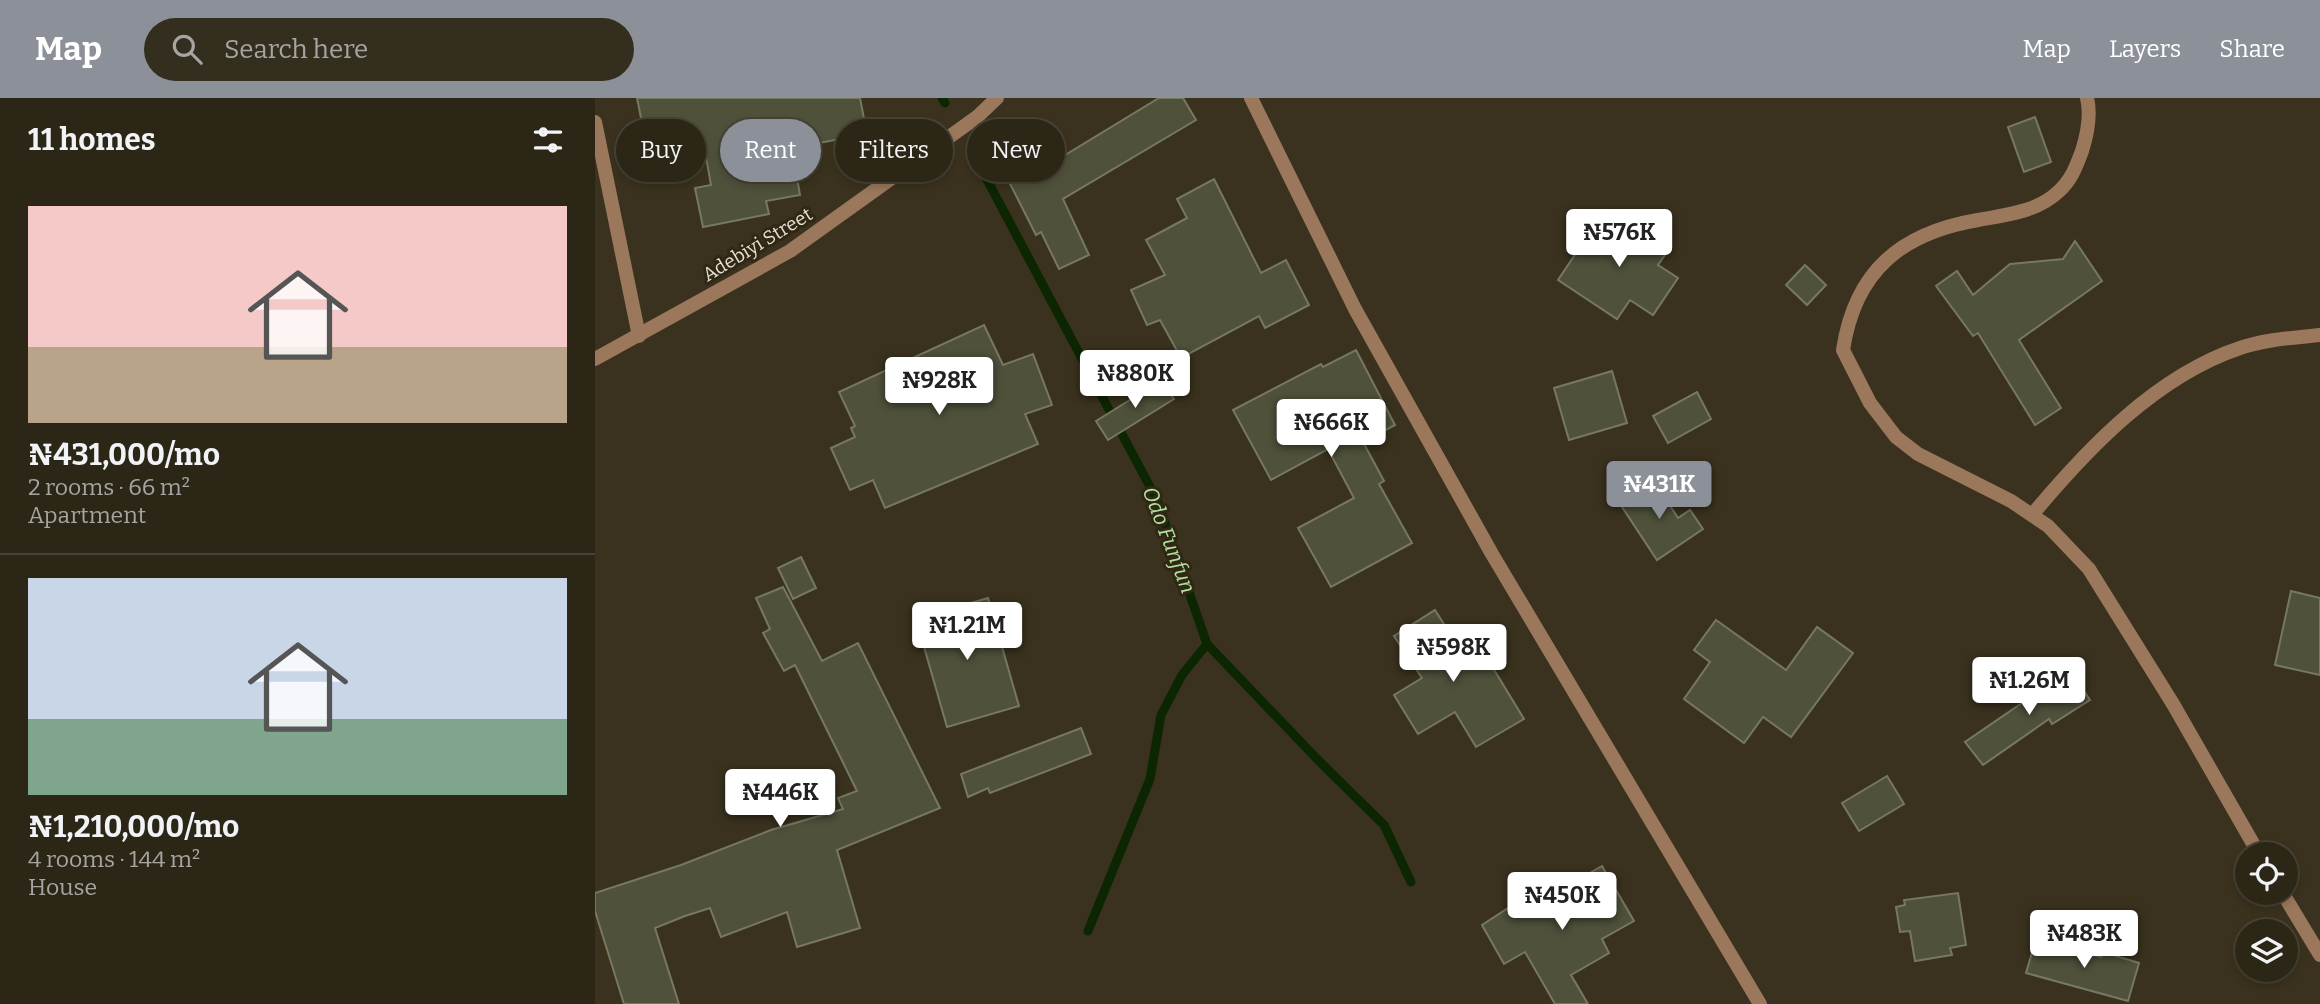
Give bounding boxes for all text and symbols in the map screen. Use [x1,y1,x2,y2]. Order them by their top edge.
search box [144,18,634,81]
text: Map [35,29,102,69]
icon: search [168,30,206,68]
text: Search here [224,34,368,65]
text: Map [2023,35,2071,63]
text: Layers [2109,35,2181,63]
text: Share [2219,35,2285,63]
chip: Buy [616,119,706,182]
chip: Rent [720,119,821,182]
chip: Filters [835,119,953,182]
chip: New [967,119,1065,182]
icon: filters [529,121,567,159]
text: 11 homes [28,122,156,158]
street label: Adebiyi Street [698,203,816,286]
pin: ₦576K [1570,209,1668,269]
text: ₦576K [1582,218,1656,246]
icon: home [235,252,361,378]
pin: ₦880K [1086,350,1184,410]
pin: ₦928K [890,358,988,417]
text: ₦880K [1096,359,1174,387]
text: ₦928K [901,366,977,394]
pin: ₦666K [1282,400,1380,459]
text: ₦666K [1293,408,1369,436]
text: ₦431,000/mo [28,437,220,473]
pin: ₦431K [1610,462,1708,521]
text: ₦431K [1622,470,1696,498]
text: 2 rooms · 66 m² [28,473,190,501]
water label: Odo Funfun [1137,483,1201,597]
text: Apartment [28,501,146,529]
pin: ₦1.21M [910,602,1024,662]
text: ₦1.21M [928,611,1006,639]
icon: home [235,624,361,750]
pin: ₦598K [1404,624,1502,684]
text: ₦598K [1415,633,1491,661]
pin: ₦1.26M [1972,658,2086,717]
text: ₦1.26M [1988,666,2070,694]
pin: ₦446K [731,770,829,829]
text: ₦446K [741,778,819,806]
text: ₦1,210,000/mo [28,809,239,845]
map controls [2235,842,2298,982]
button: locate [2235,842,2298,905]
text: 4 rooms · 144 m² [28,845,200,873]
pin: ₦450K [1513,872,1611,932]
text: House [28,873,97,901]
text: ₦450K [1523,881,1601,909]
pin: ₦483K [2035,910,2133,970]
text: ₦483K [2046,919,2122,947]
button: layers [2235,919,2298,982]

